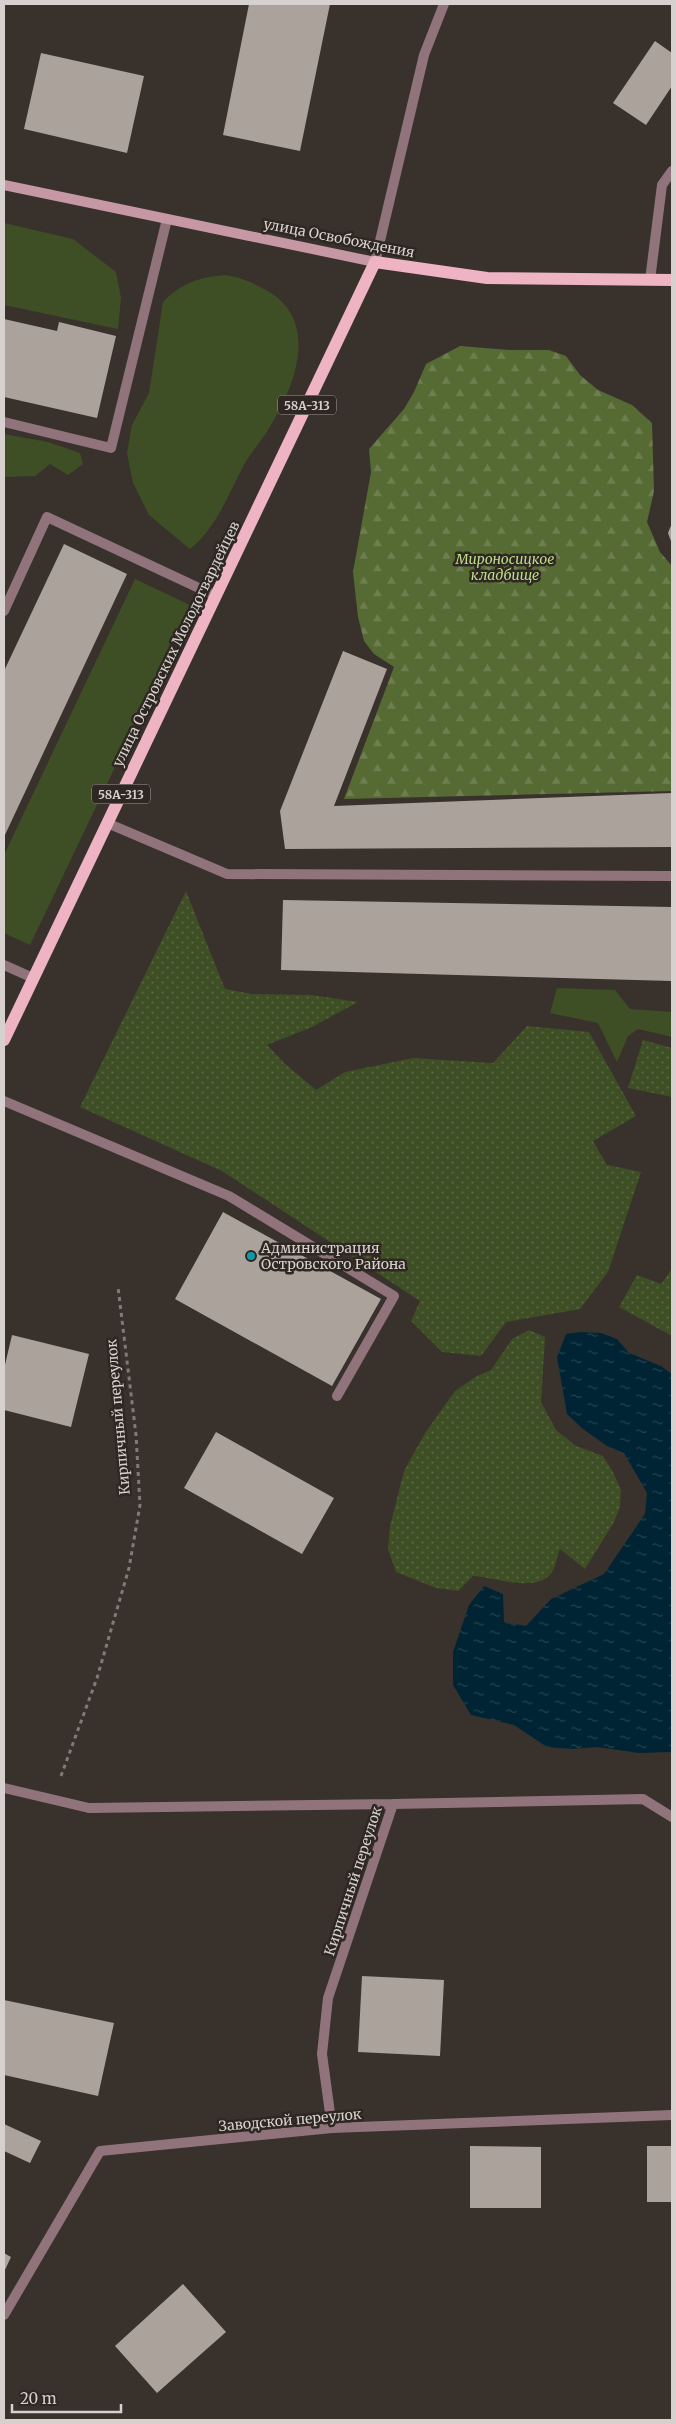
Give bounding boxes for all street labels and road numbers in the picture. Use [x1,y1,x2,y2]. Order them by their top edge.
street label: улица Освобождения [262,215,416,261]
road number: 58А-313 [278,396,336,414]
street label: улица Островских Молодогвардейцев [108,518,244,770]
road number: 58А-313 [92,784,150,804]
street label: Кирпичный переулок [102,1338,134,1496]
street label: Кирпичный переулок [320,1804,386,1958]
street label: Заводской переулок [218,2105,362,2135]

